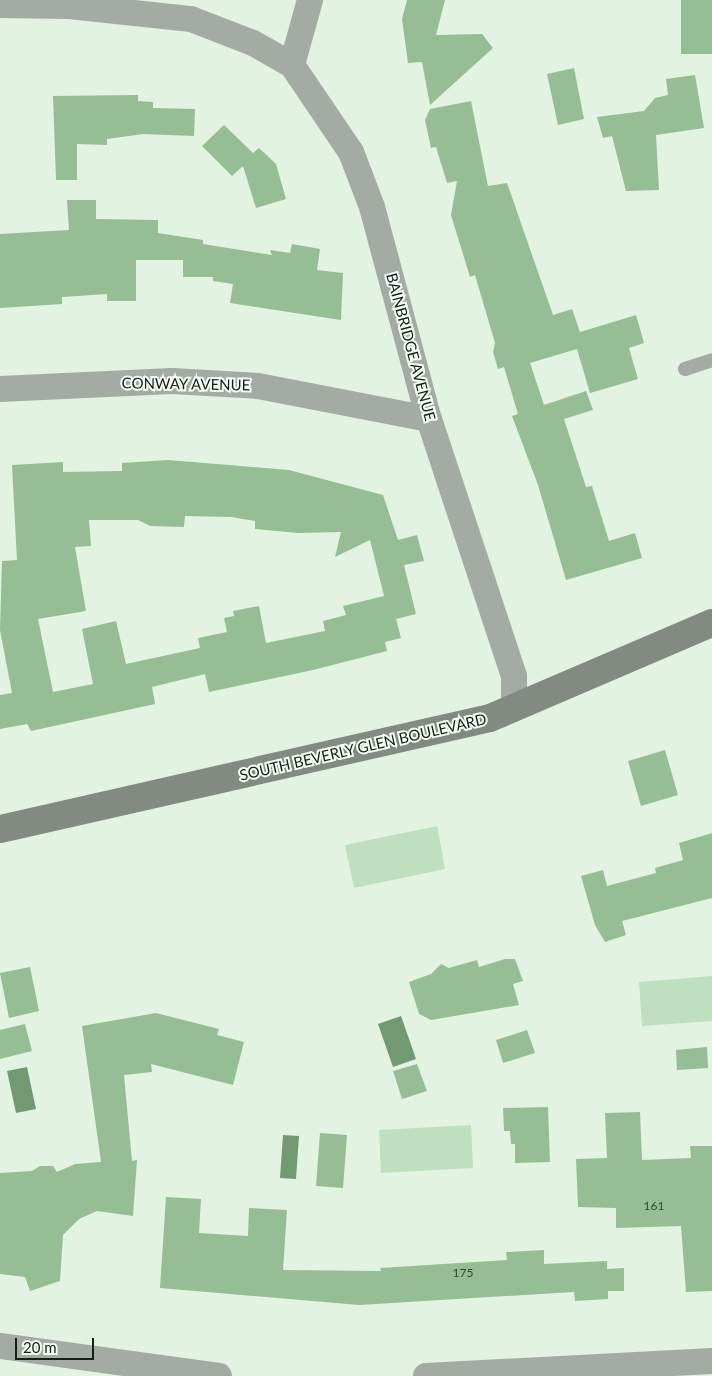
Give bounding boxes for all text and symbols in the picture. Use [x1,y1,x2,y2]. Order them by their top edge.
street label: BAINBRIDGE AVENUE [383,271,439,423]
street label: CONWAY AVENUE [121,374,251,394]
street label: SOUTH BEVERLY GLEN BOULEVARD [238,710,488,784]
house number: 161 [644,1199,664,1213]
house number: 175 [453,1266,473,1280]
scale bar [18,1328,96,1360]
text: 20 m [23,1338,57,1356]

